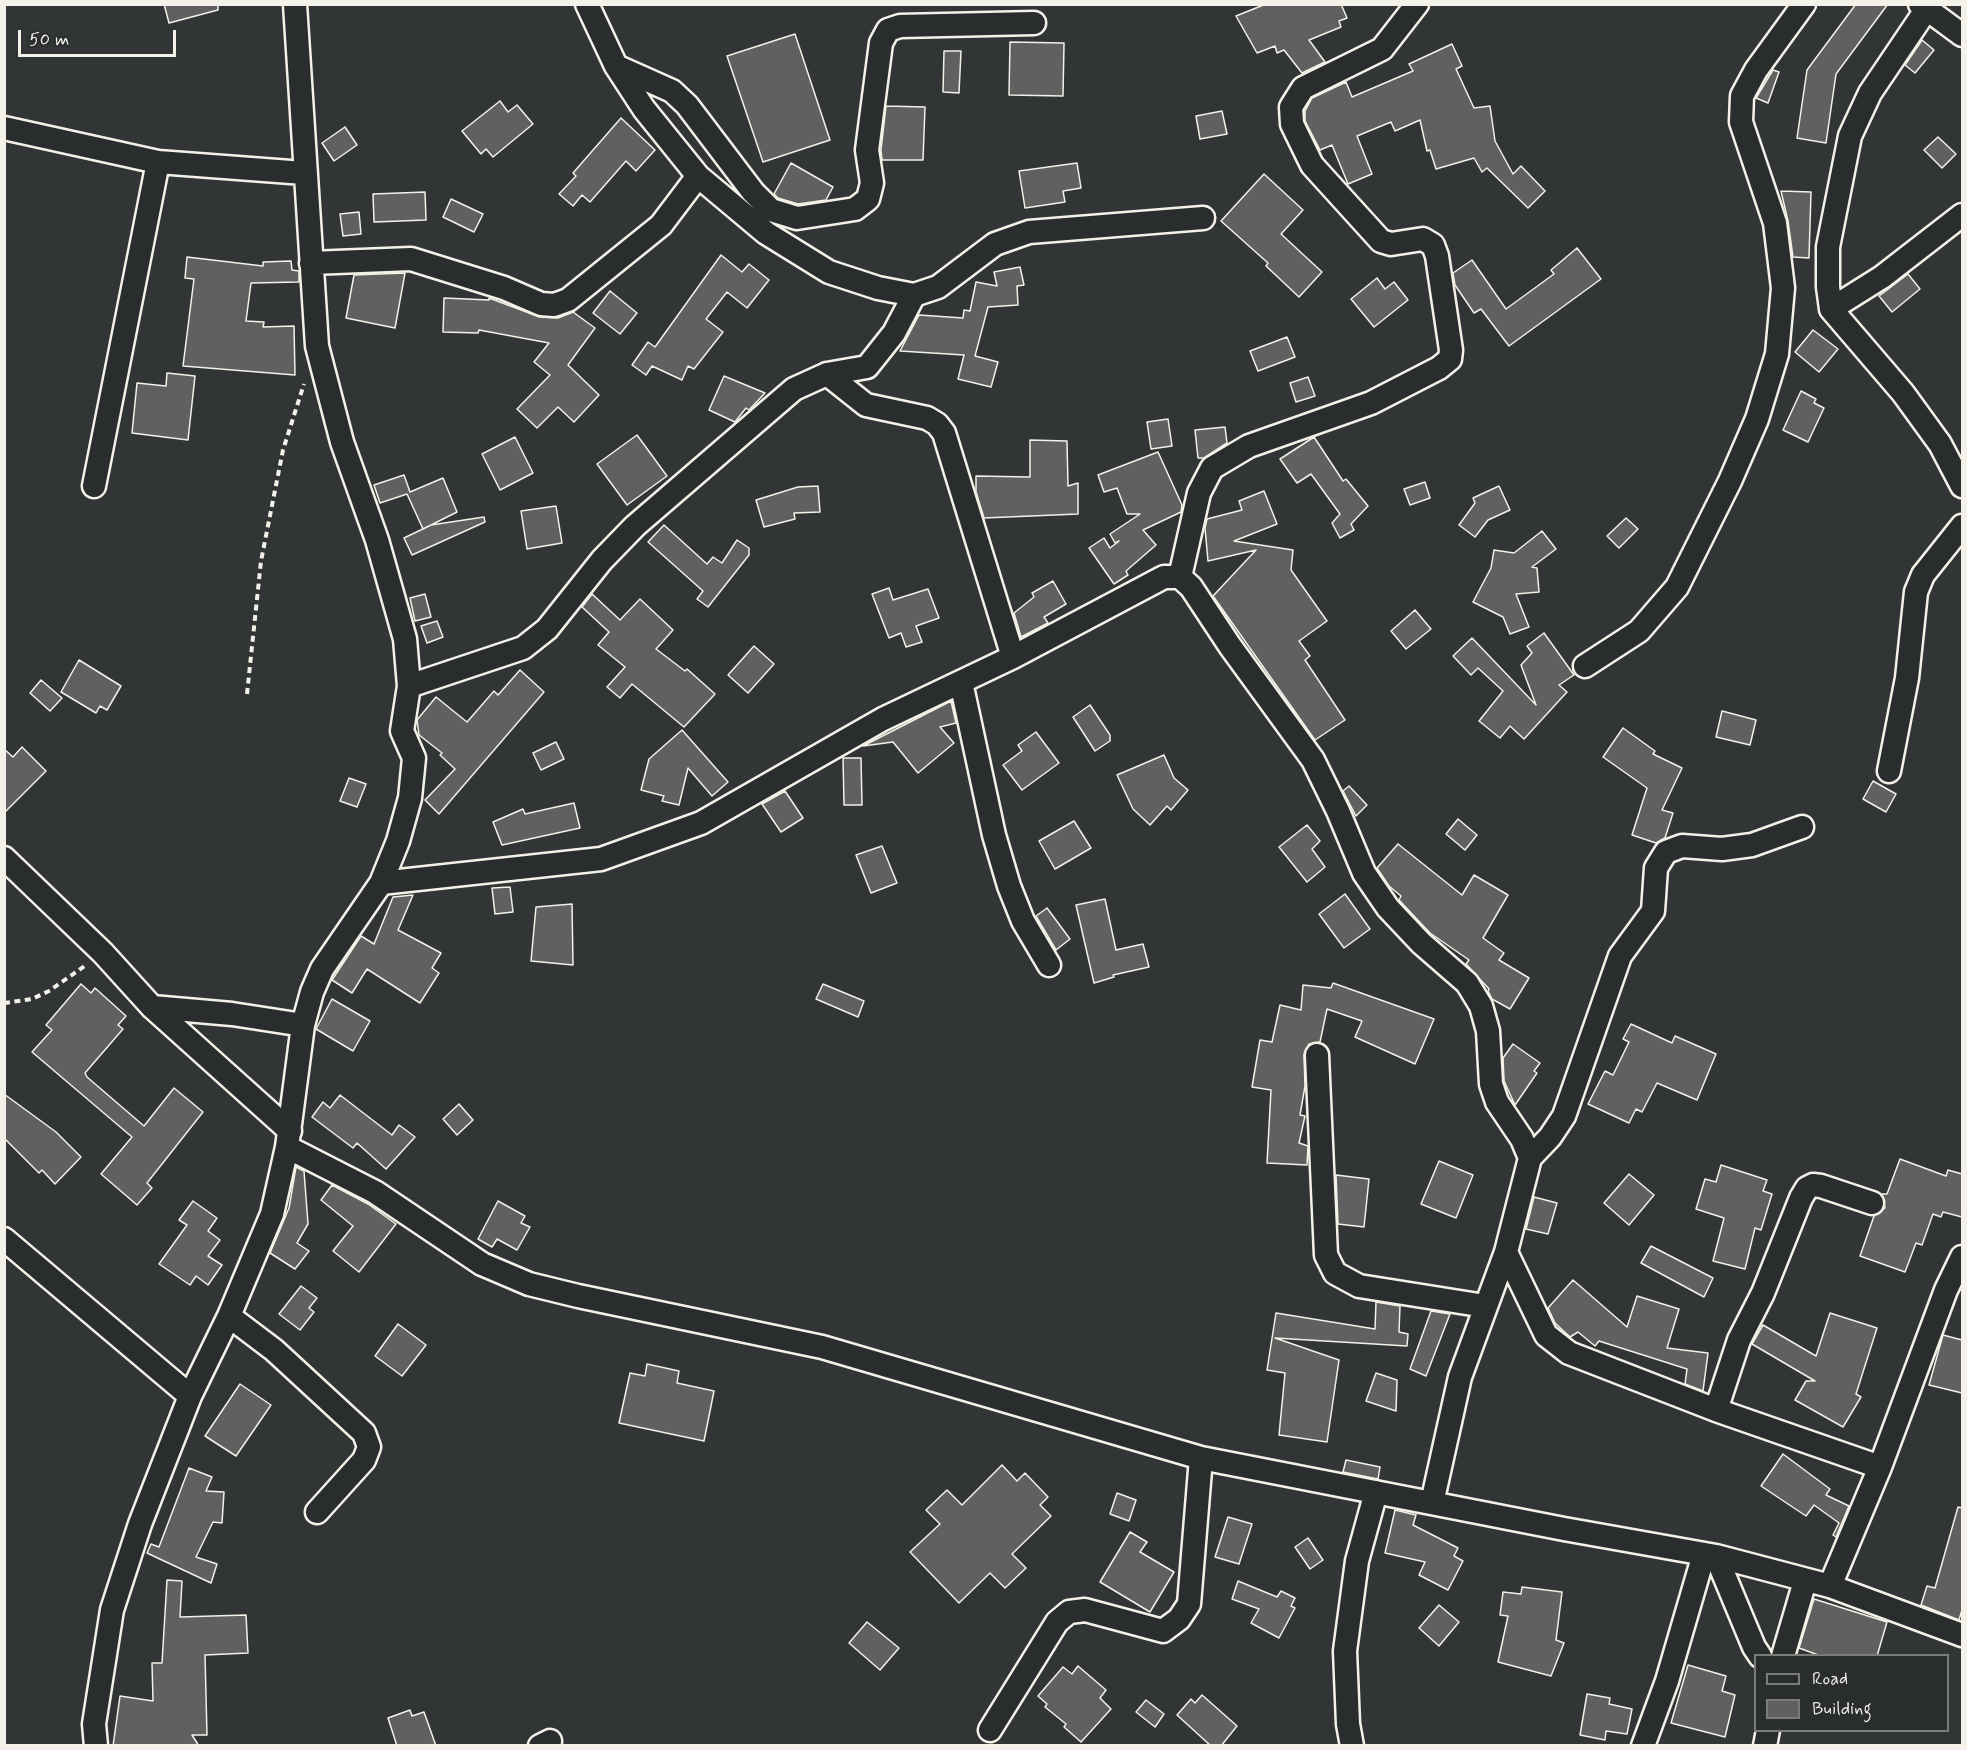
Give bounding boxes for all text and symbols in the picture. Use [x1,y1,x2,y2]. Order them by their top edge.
scale bar [21,18,178,56]
text: 50 m [29,28,69,52]
legend [1754,1654,1949,1732]
text: Road [1812,1667,1848,1691]
text: Building [1812,1697,1872,1721]

